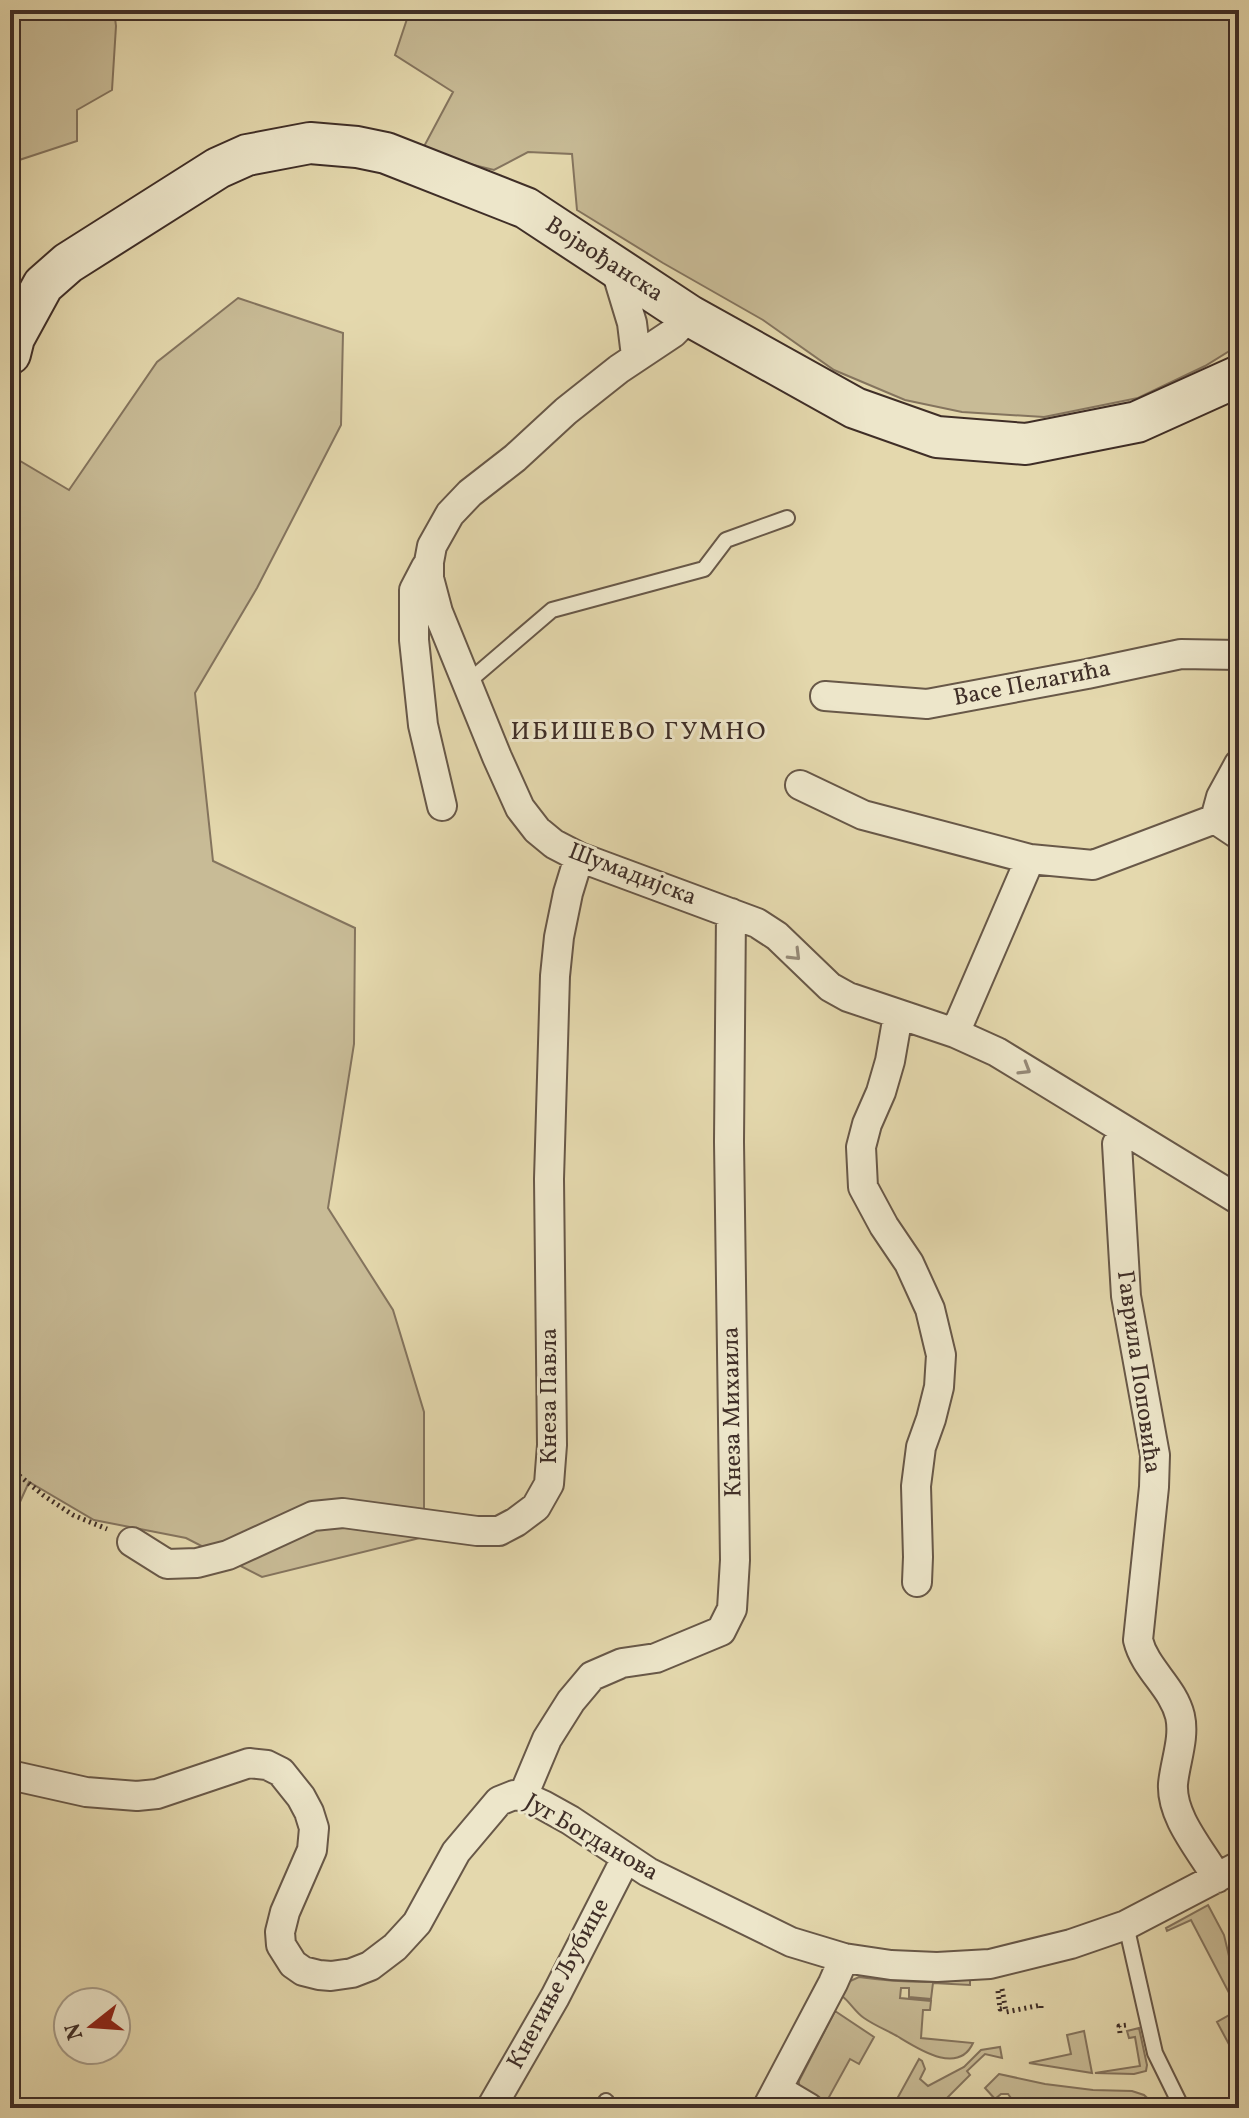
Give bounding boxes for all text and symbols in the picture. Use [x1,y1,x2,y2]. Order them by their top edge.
street label: Војвођанска [538,209,670,311]
street label: Васе Пелагића [951,652,1113,716]
district label: ИБИШЕВО ГУМНО [510,714,768,750]
street label: Шумадијска [563,835,701,915]
one-way arrow [786,946,801,960]
one-way arrow [1016,1059,1031,1075]
street label: Гаврила Поповића [1107,1268,1169,1476]
street label: Кнеза Михаила [715,1326,751,1498]
street label: Кнеза Павла [533,1328,567,1464]
street label: Југ Богданова [518,1786,664,1890]
street label: Кнегиње Љубице [500,1892,618,2076]
north arrow [52,1986,132,2066]
text: N [58,2019,92,2043]

